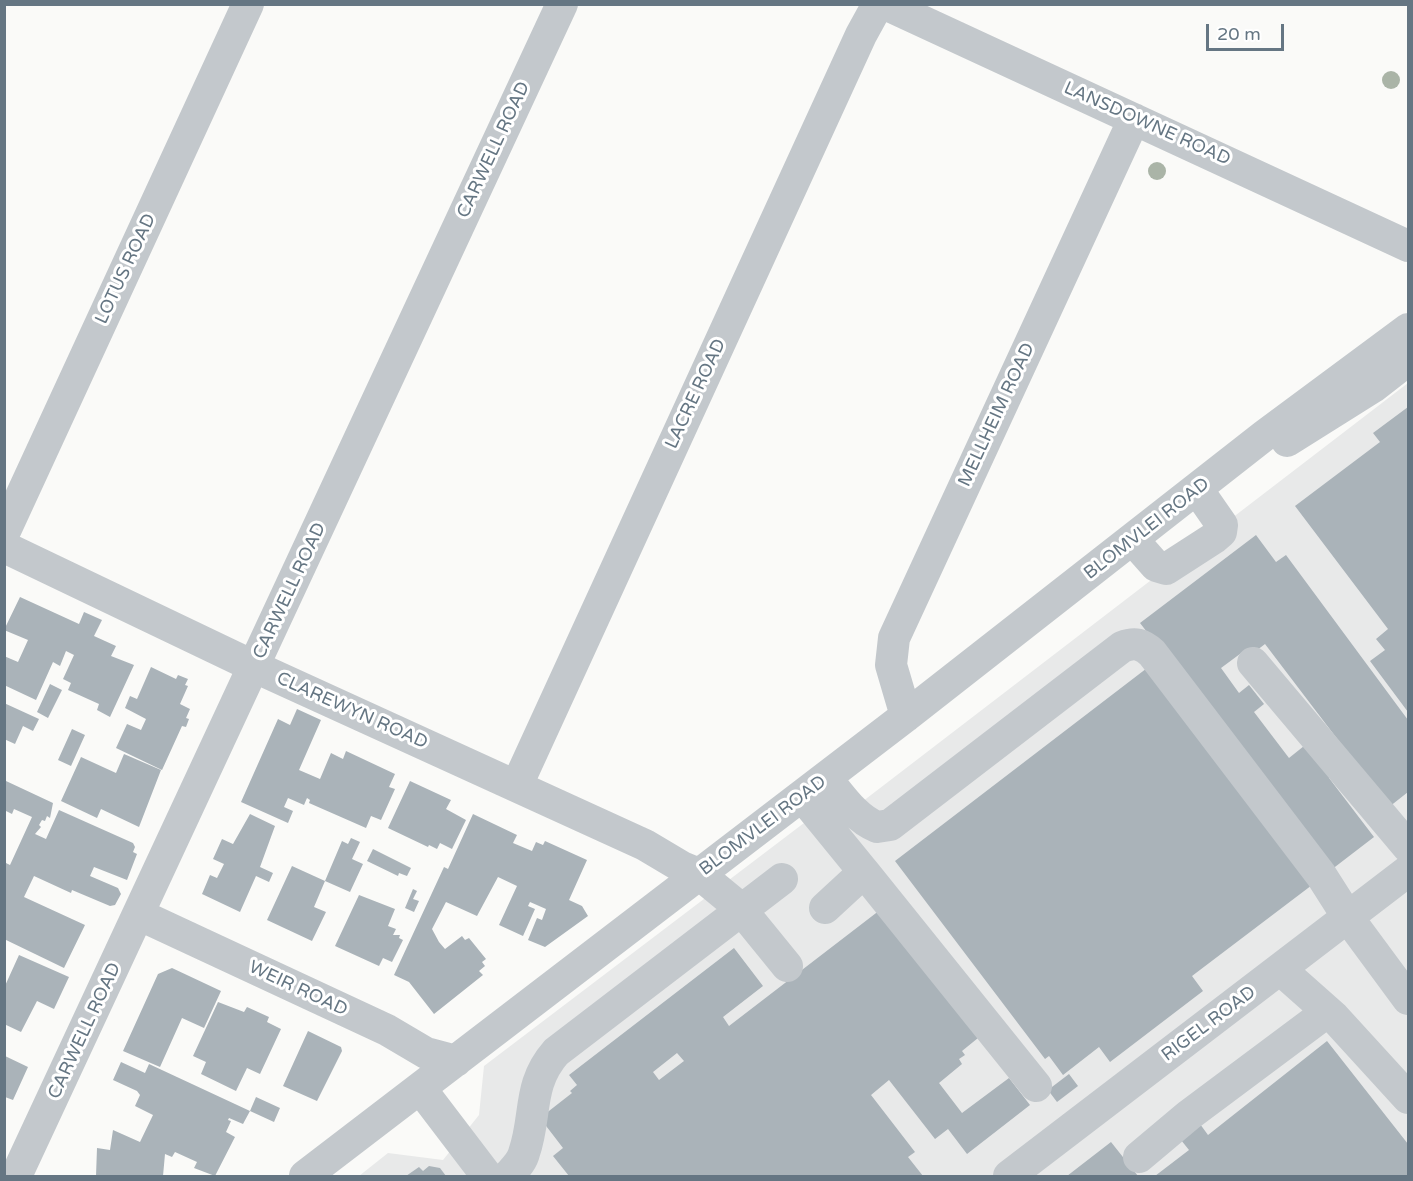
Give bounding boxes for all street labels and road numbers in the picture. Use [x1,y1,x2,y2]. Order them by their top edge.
street label: CARWELL ROAD [453,78,535,222]
street label: LANSDOWNE ROAD [1060,78,1234,170]
street label: LOTUS ROAD [91,211,161,327]
street label: LACRE ROAD [661,336,731,452]
street label: MELLHEIM ROAD [954,340,1040,490]
street label: BLOMVLEI ROAD [1080,473,1214,585]
street label: CARWELL ROAD [249,519,331,663]
street label: CLAREWYN ROAD [273,668,431,754]
street label: BLOMVLEI ROAD [695,771,831,881]
street label: WEIR ROAD [245,957,351,1021]
street label: CARWELL ROAD [44,959,126,1103]
street label: RIGEL ROAD [1158,982,1260,1066]

